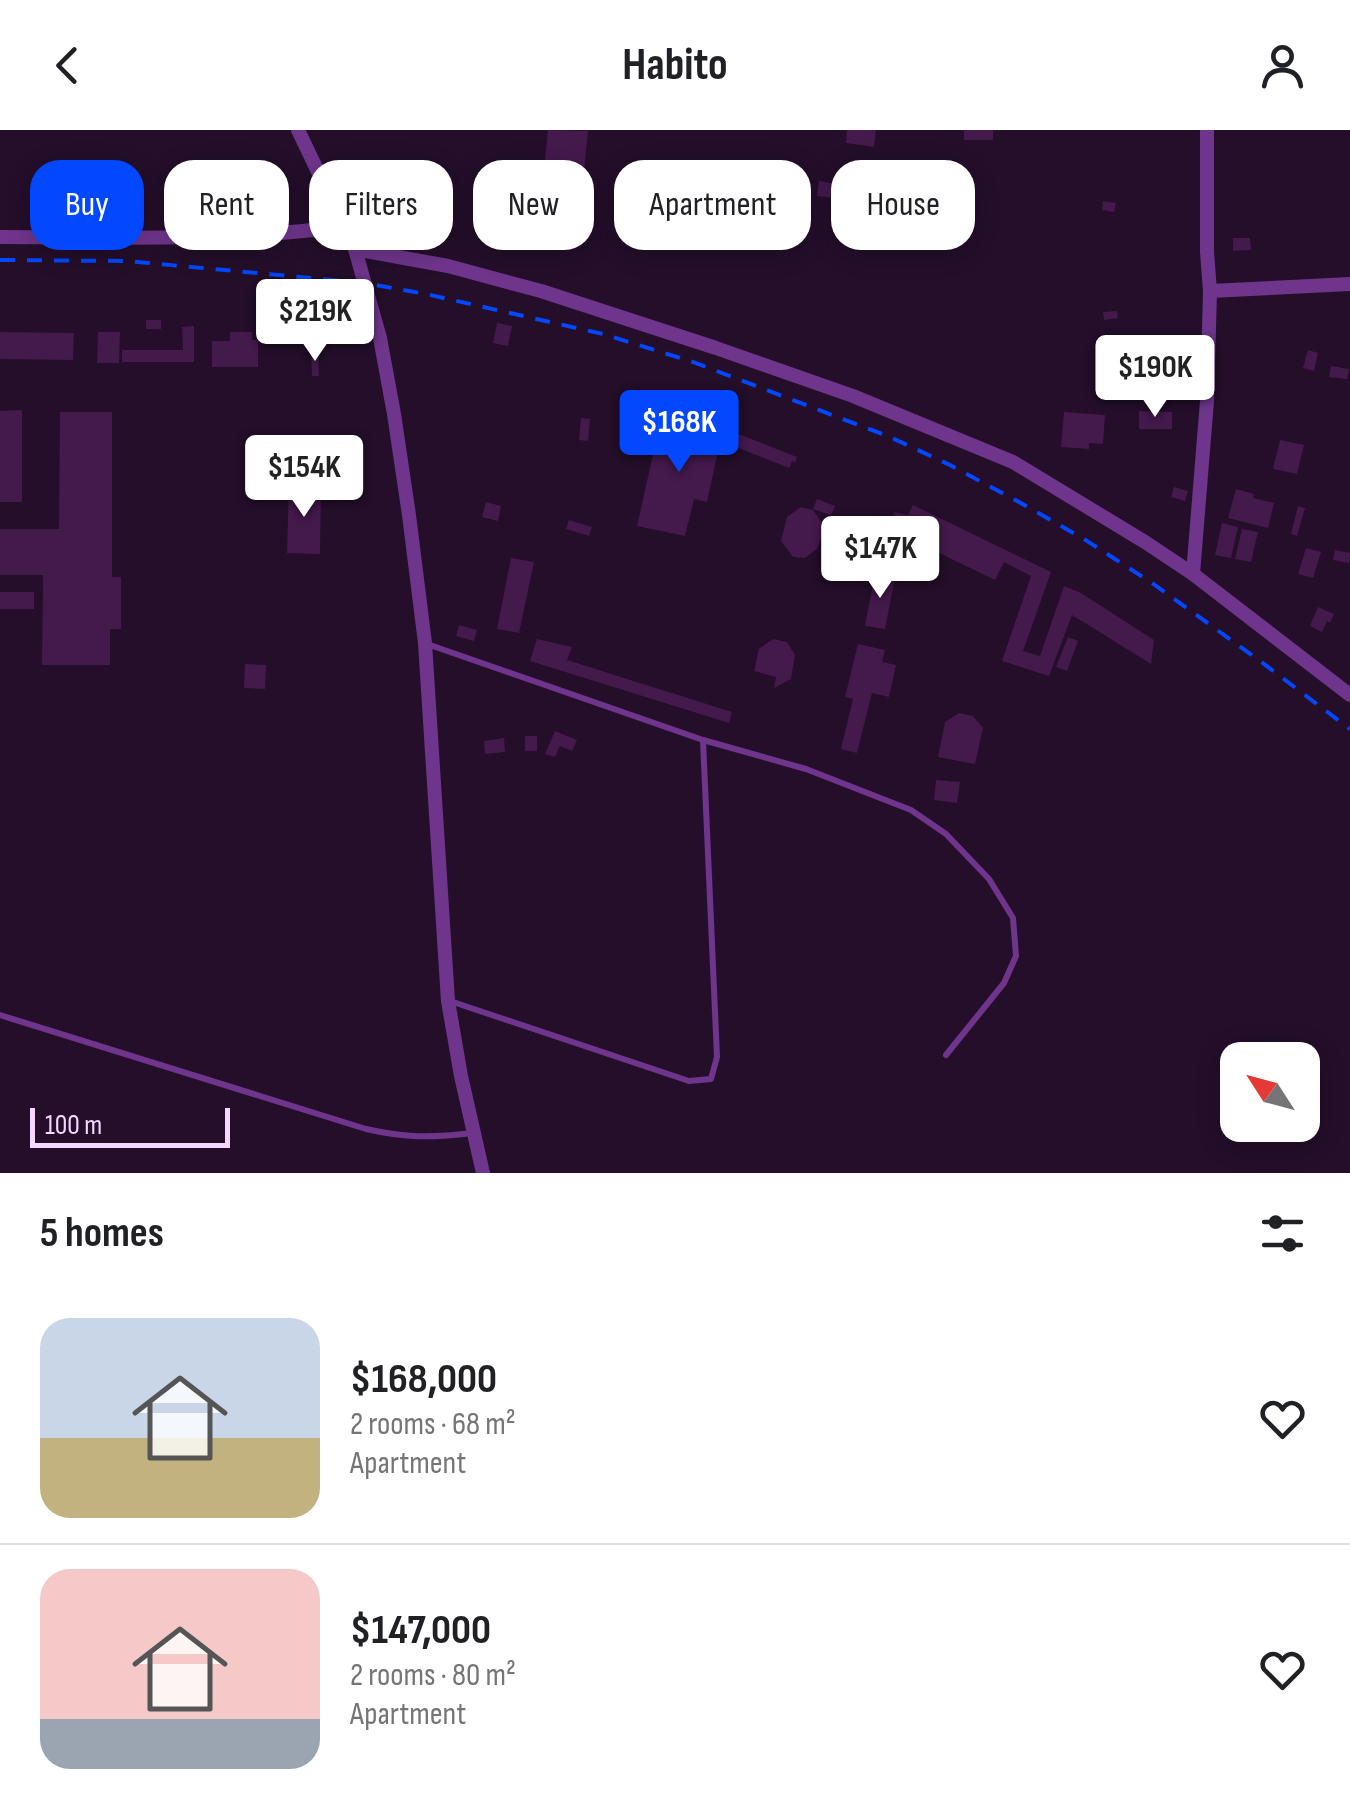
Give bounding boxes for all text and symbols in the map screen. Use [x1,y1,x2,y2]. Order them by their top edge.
icon: back [40,38,95,93]
text: Habito [622,38,728,93]
icon: person [1255,38,1310,93]
chip: Buy [30,160,144,250]
chip: Rent [164,160,289,250]
chip: Filters [309,160,453,250]
chip: New [473,160,594,250]
chip: Apartment [614,160,811,250]
chip: House [831,160,975,250]
pin: $219K [245,279,385,364]
text: $219K [278,292,352,331]
pin: $190K [1085,335,1225,420]
text: $190K [1117,348,1193,387]
pin: $168K [609,390,749,475]
text: $168K [642,403,716,442]
pin: $154K [234,435,374,520]
text: $154K [267,448,341,487]
pin: $147K [810,516,950,601]
text: $147K [843,529,917,568]
north arrow [1220,1042,1320,1142]
map controls [1220,1042,1320,1142]
scale bar [30,1103,230,1148]
text: 100 m [45,1109,102,1142]
icon: filters [1255,1206,1310,1261]
text: 5 homes [40,1208,164,1259]
text: $168,000 [350,1354,497,1405]
icon: home [120,1358,240,1478]
icon: heart [1255,1391,1310,1446]
text: 2 rooms · 68 m² [350,1405,516,1444]
text: Apartment [350,1444,466,1483]
text: $147,000 [350,1605,491,1656]
icon: home [120,1609,240,1729]
icon: heart [1255,1642,1310,1697]
text: 2 rooms · 80 m² [350,1656,516,1695]
text: Apartment [350,1695,466,1734]

